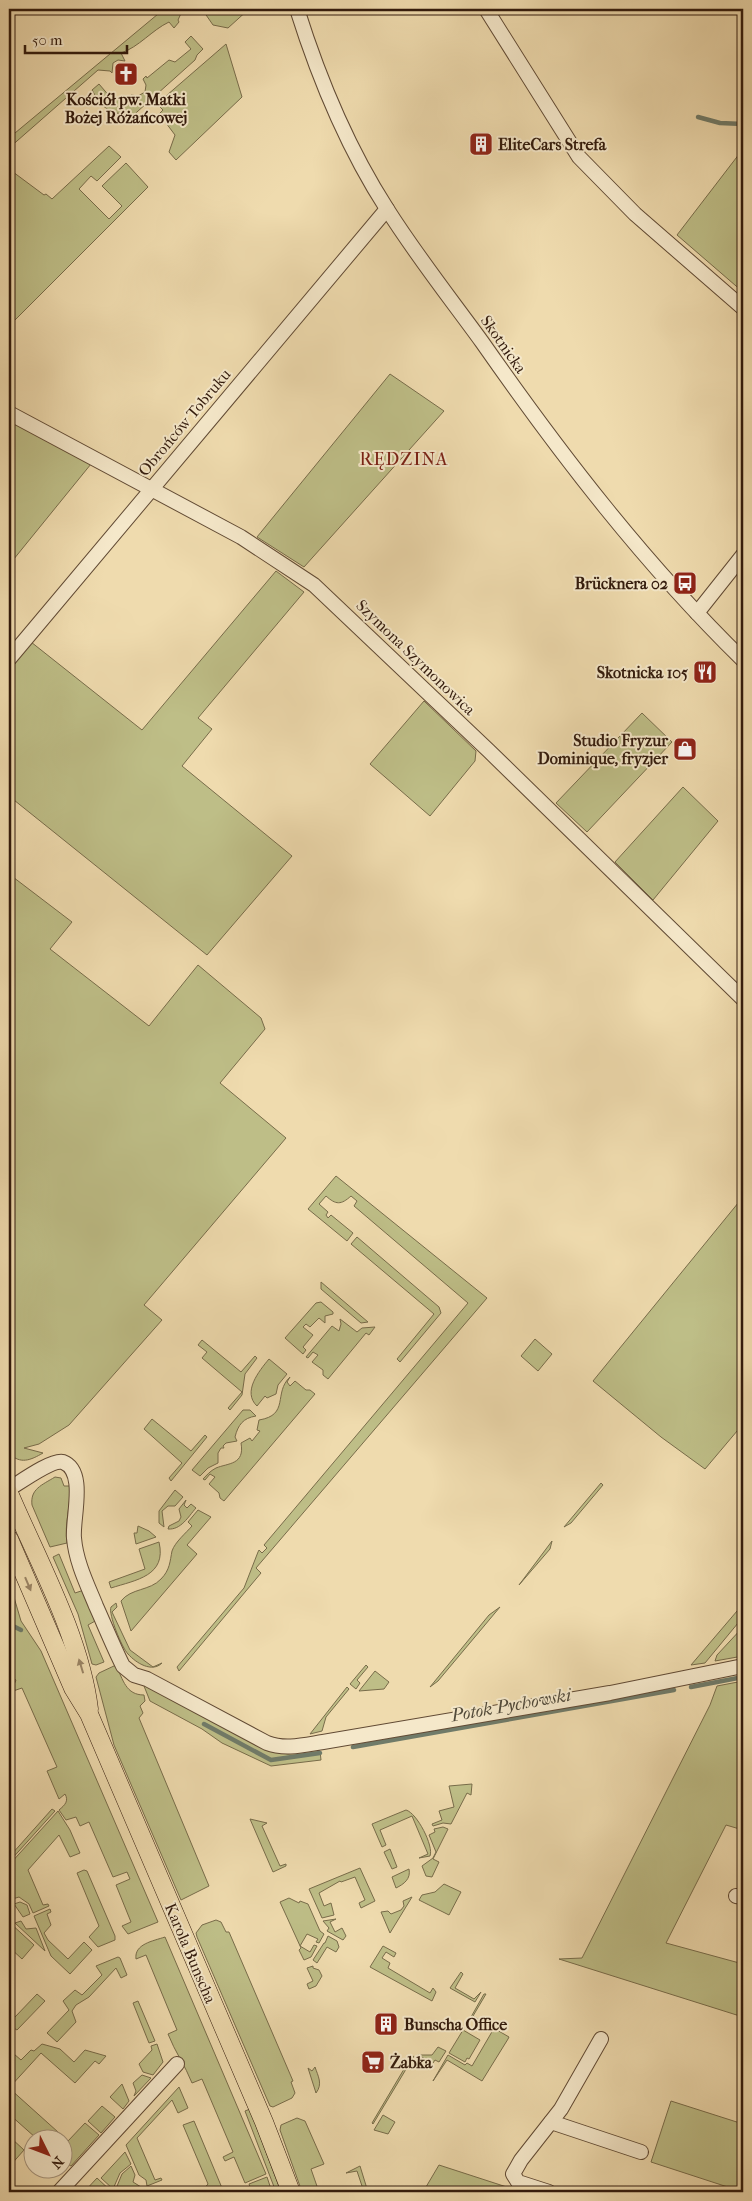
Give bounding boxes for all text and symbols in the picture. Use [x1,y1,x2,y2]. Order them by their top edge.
scale bar [25,22,128,54]
text: 50 m [32,31,63,49]
church icon: Kościół pw. Matki Bożej Różańcowej [113,61,139,87]
place label: Kościół pw. Matki Bożej Różańcowej [65,90,187,127]
building icon: EliteCars Strefa [468,131,494,157]
place label: EliteCars Strefa [498,135,607,154]
street label: Skotnicka [477,312,531,377]
street label: Obrońców Tobruku [134,365,235,480]
district label: RĘDZINA [360,449,448,470]
bus stop icon: Brücknera 02 [672,570,698,596]
place label: Brücknera 02 [575,574,668,593]
street label: Szymona Szymonowica [352,596,480,720]
restaurant icon: Skotnicka 105 [692,659,718,685]
place label: Skotnicka 105 [597,663,688,682]
place label: Studio Fryzur Dominique, fryzjer [537,731,669,769]
shop icon: Studio Fryzur Dominique, fryzjer [672,736,698,762]
one-way arrow [24,1577,32,1591]
one-way arrow [76,1659,84,1674]
water label: Potok Pychowski [448,1684,575,1727]
street label: Karola Bunscha [161,1900,220,2007]
building icon: Bunscha Office [373,2011,399,2037]
place label: Bunscha Office [404,2015,507,2034]
supermarket icon: Żabka [360,2049,386,2075]
place label: Żabka [390,2052,433,2072]
north arrow [22,2128,72,2178]
text: N [47,2153,67,2172]

